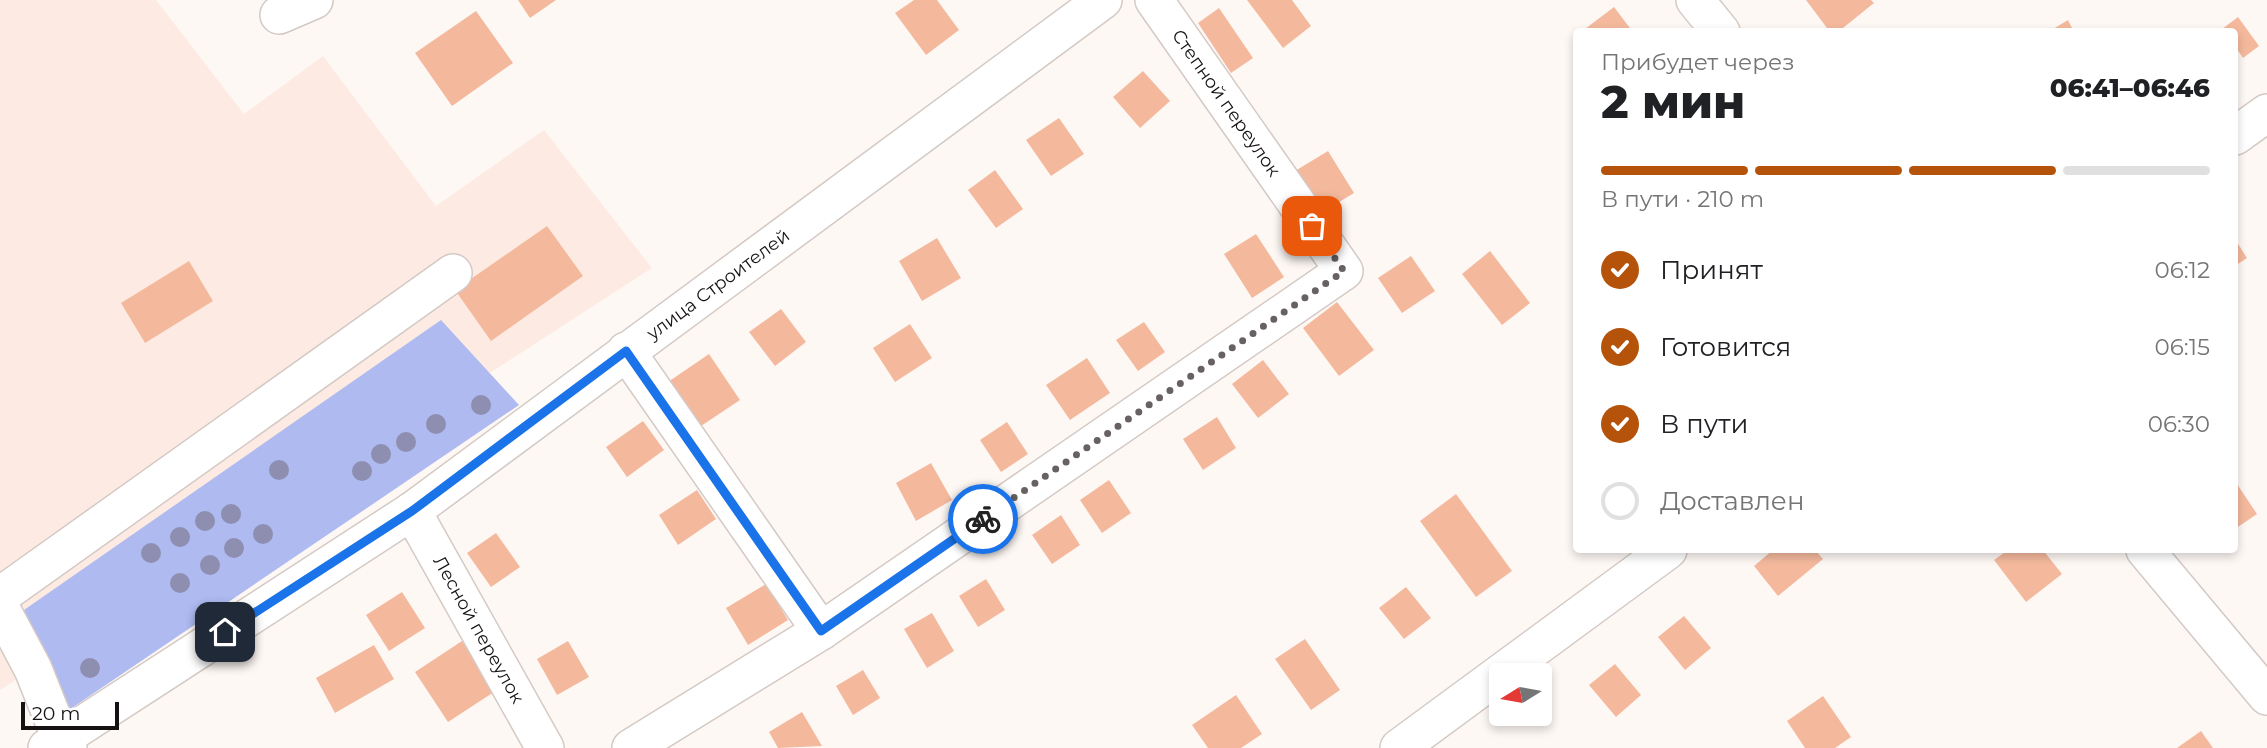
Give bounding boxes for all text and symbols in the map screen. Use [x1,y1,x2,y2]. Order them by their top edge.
street label: Степной переулок [1167,25,1285,181]
text: Прибудет через [1601,48,1795,76]
text: 06:41–06:46 [2050,72,2210,104]
text: 2 мин [1601,73,1745,130]
text: В пути · 210 m [1601,185,1764,213]
pin [1282,196,1342,256]
icon: bag [1293,207,1331,245]
street label: улица Строителей [642,225,794,345]
icon: check [1601,251,1639,289]
text: Принят [1660,254,1763,286]
text: 06:12 [2155,256,2210,284]
icon: check [1601,328,1639,366]
text: Готовится [1660,331,1791,363]
text: 06:15 [2155,333,2210,361]
icon: check [1601,405,1639,443]
text: В пути [1660,408,1749,440]
text: 06:30 [2148,410,2210,438]
courier [948,484,1018,554]
text: Доставлен [1660,485,1805,517]
icon: bike [964,500,1002,538]
street label: Лесной переулок [428,552,529,708]
pin [195,602,255,662]
icon: home [206,613,244,651]
north arrow [1489,663,1552,726]
map controls [1489,663,1552,726]
scale bar [21,699,119,731]
text: 20 m [32,702,80,725]

